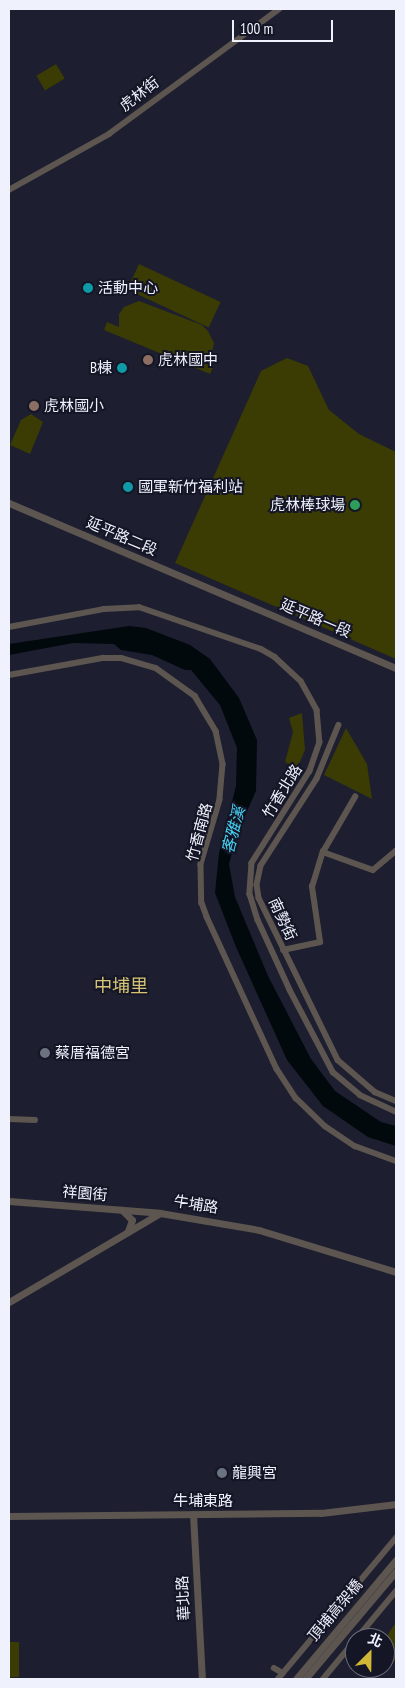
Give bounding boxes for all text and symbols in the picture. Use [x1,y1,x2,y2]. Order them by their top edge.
scale bar [235,10,336,42]
text: 100 m [240,19,273,38]
street label: 虎林街 [116,73,162,115]
place label: 活動中心 [98,279,158,297]
marker: 活動中心 [82,282,94,294]
place label: 虎林國中 [158,351,218,369]
marker: 虎林國中 [142,354,154,366]
place label: B棟 [90,359,112,377]
marker: B棟 [116,362,128,374]
place label: 虎林國小 [44,397,104,415]
marker: 虎林國小 [28,400,40,412]
place label: 國軍新竹福利站 [138,478,243,496]
marker: 國軍新竹福利站 [122,481,134,493]
place label: 虎林棒球場 [270,496,345,514]
marker: 虎林棒球場 [349,499,361,511]
street label: 延平路二段 [84,513,160,559]
street label: 延平路一段 [278,595,354,641]
street label: 竹香北路 [258,761,306,821]
street label: 竹香南路 [183,801,215,863]
water label: 客雅溪 [218,804,248,856]
street label: 南勢街 [265,895,301,943]
district label: 中埔里 [94,975,148,997]
place label: 蔡厝福德宮 [55,1044,130,1062]
marker: 蔡厝福德宮 [39,1047,51,1059]
street label: 祥園街 [62,1182,108,1204]
street label: 牛埔路 [172,1192,220,1216]
place label: 龍興宮 [232,1464,277,1482]
marker: 龍興宮 [216,1467,228,1479]
street label: 牛埔東路 [173,1492,233,1510]
street label: 華北路 [173,1575,193,1621]
street label: 頂埔高架橋 [304,1575,366,1645]
north arrow [345,1628,395,1678]
text: 北 [366,1629,385,1651]

